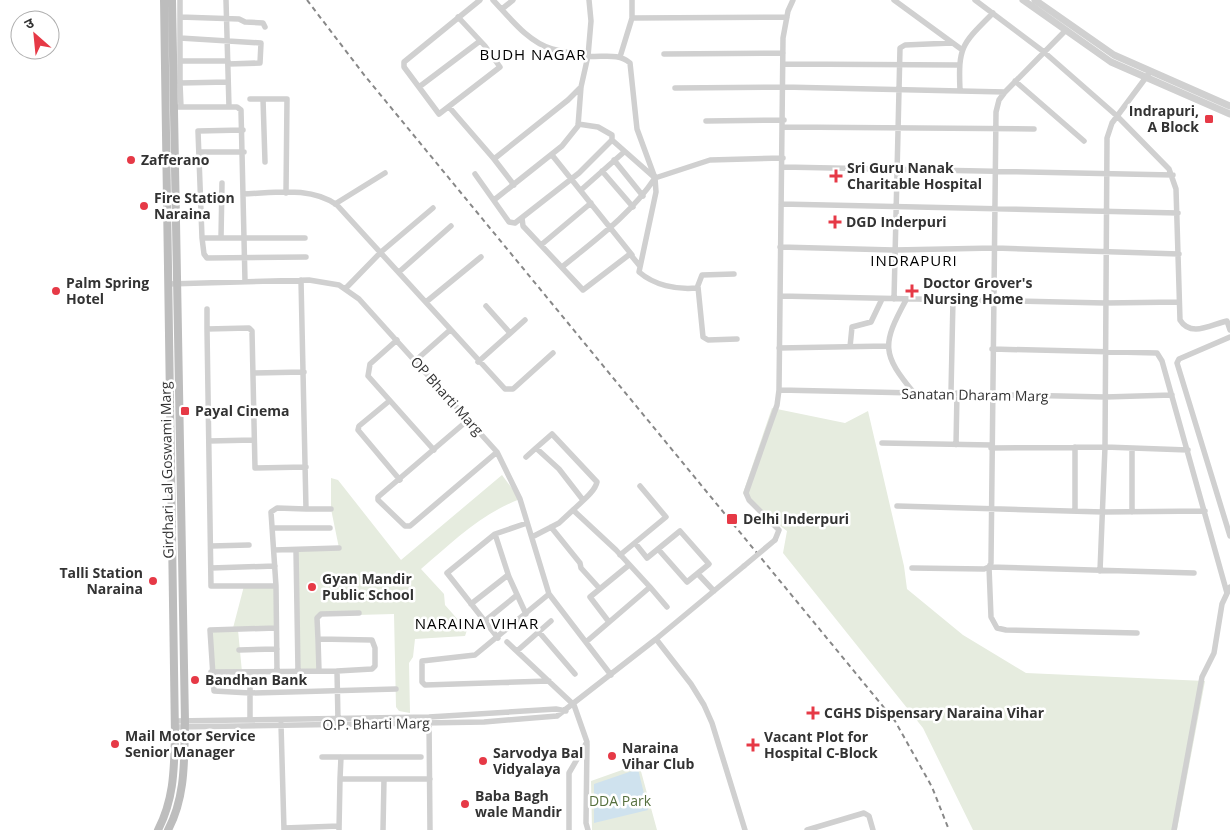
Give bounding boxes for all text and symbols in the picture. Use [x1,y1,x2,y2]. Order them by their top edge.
north arrow [10,10,60,60]
text: उ [21,12,38,33]
district label: BUDH NAGAR [480,44,586,64]
place label: Indrapuri, A Block [1129,101,1199,136]
marker: Indrapuri, A Block [1203,113,1215,125]
place label: Zafferano [141,150,210,169]
marker: Zafferano [125,154,137,166]
place label: Sri Guru Nanak Charitable Hospital [847,158,982,193]
marker: Sri Guru Nanak Charitable Hospital [829,169,843,183]
place label: Fire Station Naraina [154,188,235,223]
marker: Fire Station Naraina [138,200,150,212]
place label: DGD Inderpuri [846,212,947,231]
marker: DGD Inderpuri [828,215,842,229]
district label: INDRAPURI [870,250,958,270]
place label: Palm Spring Hotel [66,273,149,308]
place label: Doctor Grover's Nursing Home [923,273,1032,308]
marker: Doctor Grover's Nursing Home [905,284,919,298]
marker: Palm Spring Hotel [50,285,62,297]
street label: OP Bharti Marg [407,352,488,439]
street label: Girdhari Lal Goswami Marg [155,381,178,559]
street label: Sanatan Dharam Marg [901,384,1049,405]
place label: Payal Cinema [195,401,289,420]
marker: Payal Cinema [179,405,191,417]
place label: Delhi Inderpuri [743,509,849,528]
marker: Delhi Inderpuri [725,512,739,526]
place label: Talli Station Naraina [60,563,143,598]
place label: Gyan Mandir Public School [322,569,414,604]
marker: Talli Station Naraina [147,575,159,587]
marker: Gyan Mandir Public School [306,581,318,593]
district label: NARAINA VIHAR [415,613,539,633]
place label: Bandhan Bank [205,670,307,689]
marker: Bandhan Bank [189,674,201,686]
place label: CGHS Dispensary Naraina Vihar [824,703,1045,722]
marker: CGHS Dispensary Naraina Vihar [806,706,820,720]
street label: O.P. Bharti Marg [322,713,430,734]
place label: Mail Motor Service Senior Manager [125,726,256,761]
place label: Vacant Plot for Hospital C-Block [764,727,878,762]
marker: Mail Motor Service Senior Manager [109,738,121,750]
place label: Naraina Vihar Club [622,738,694,773]
marker: Vacant Plot for Hospital C-Block [746,738,760,752]
place label: Sarvodya Bal Vidyalaya [493,743,583,778]
marker: Naraina Vihar Club [606,750,618,762]
marker: Sarvodya Bal Vidyalaya [477,755,489,767]
place label: Baba Bagh wale Mandir [475,786,563,821]
park label: DDA Park [589,791,652,810]
marker: Baba Bagh wale Mandir [459,798,471,810]

